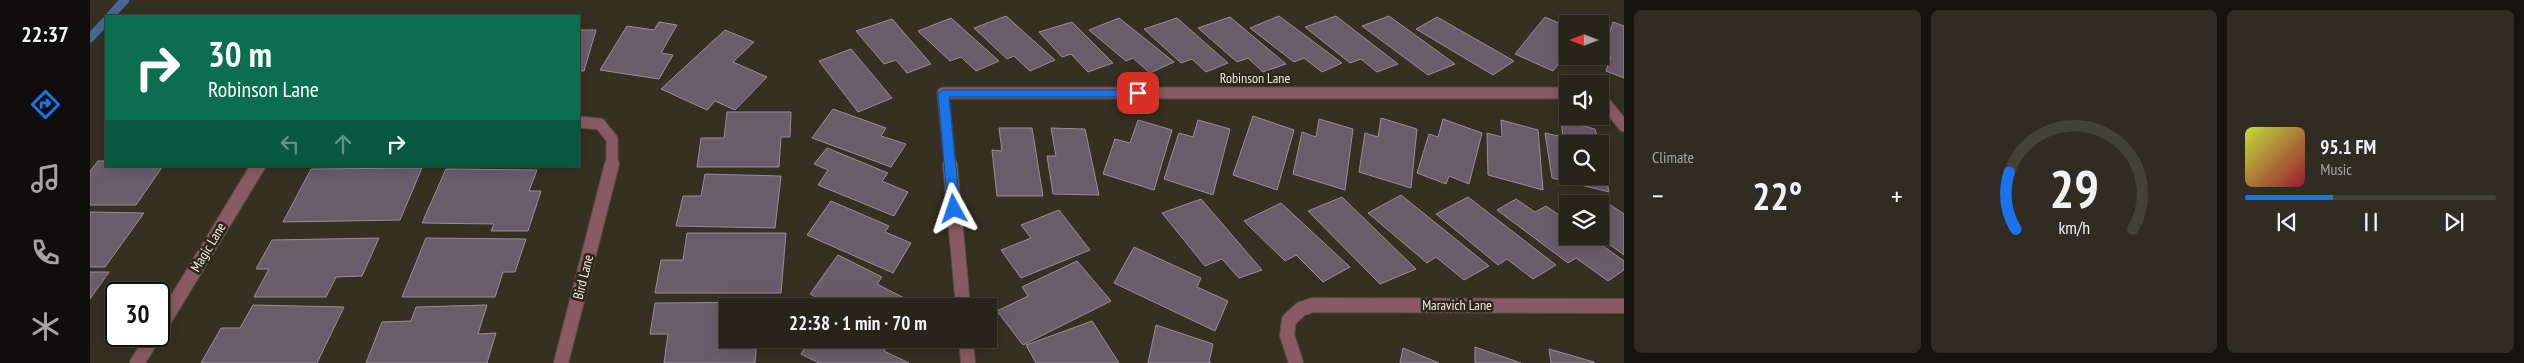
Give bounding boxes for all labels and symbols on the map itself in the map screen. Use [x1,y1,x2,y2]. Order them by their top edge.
north arrow [1559,15,1609,65]
street label: Robinson Lane [1220,69,1290,87]
pin [1117,72,1159,114]
position arrow [927,182,979,234]
street label: Magic Lane [186,219,230,275]
street label: Bird Lane [569,252,597,301]
speed limit sign: 30 [105,282,170,347]
street label: Maravich Lane [1422,296,1492,314]

